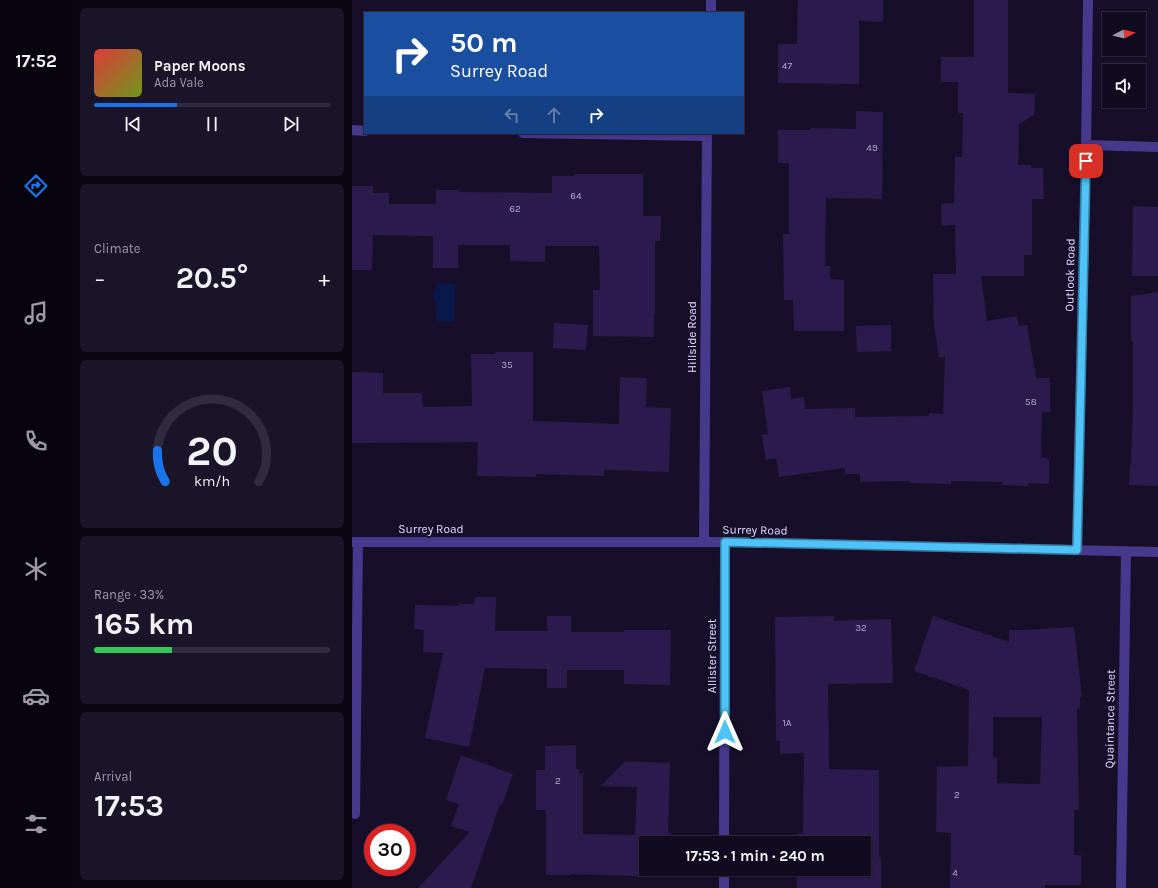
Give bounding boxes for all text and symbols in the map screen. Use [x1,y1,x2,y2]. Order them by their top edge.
north arrow [1102,12,1146,56]
map controls [1102,12,1146,108]
text: 50 m [450,26,518,59]
icon: right [384,28,436,80]
text: 17:52 [15,50,57,72]
text: Paper Moons [154,57,246,75]
text: Surrey Road [450,60,548,82]
house number: 47 [782,60,792,72]
button: sound [1102,64,1146,108]
text: Ada Vale [154,75,204,90]
icon: left [501,104,523,126]
icon: ahead [543,104,565,126]
icon: right [585,104,607,126]
icon: previous [122,113,144,135]
icon: pause [201,113,223,135]
icon: next [280,113,302,135]
house number: 49 [866,142,878,154]
pin [1069,144,1103,178]
icon: arrive [1075,150,1097,172]
icon: directions [22,172,50,200]
house number: 64 [570,190,582,202]
house number: 62 [509,203,521,215]
street label: Outlook Road [1062,238,1078,312]
text: Climate [94,241,140,256]
text: 20.5° [176,260,248,296]
text: − [94,266,106,292]
text: + [318,266,330,292]
icon: music [22,299,50,327]
street label: Hillside Road [685,301,699,373]
house number: 35 [501,359,513,371]
house number: 58 [1025,396,1037,408]
icon: phone [22,427,50,455]
text: 20 [186,427,238,475]
text: km/h [194,473,230,490]
street label: Surrey Road [398,522,464,536]
street label: Surrey Road [722,522,788,538]
icon: climate [22,555,50,583]
text: Range · 33% [94,587,164,602]
text: 165 km [94,606,194,642]
street label: Allister Street [705,618,719,693]
house number: 32 [855,622,867,634]
street label: Quaintance Street [1102,669,1118,769]
icon: car [22,682,50,710]
position arrow [704,711,746,753]
house number: 1A [782,717,792,729]
text: Arrival [94,769,132,784]
house number: 2 [555,775,561,787]
text: 17:53 [94,788,164,824]
house number: 2 [954,789,960,801]
icon: filters [22,810,50,838]
speed limit sign: 30 [364,824,416,876]
text: 17:53 · 1 min · 240 m [685,847,825,865]
house number: 4 [952,867,958,879]

